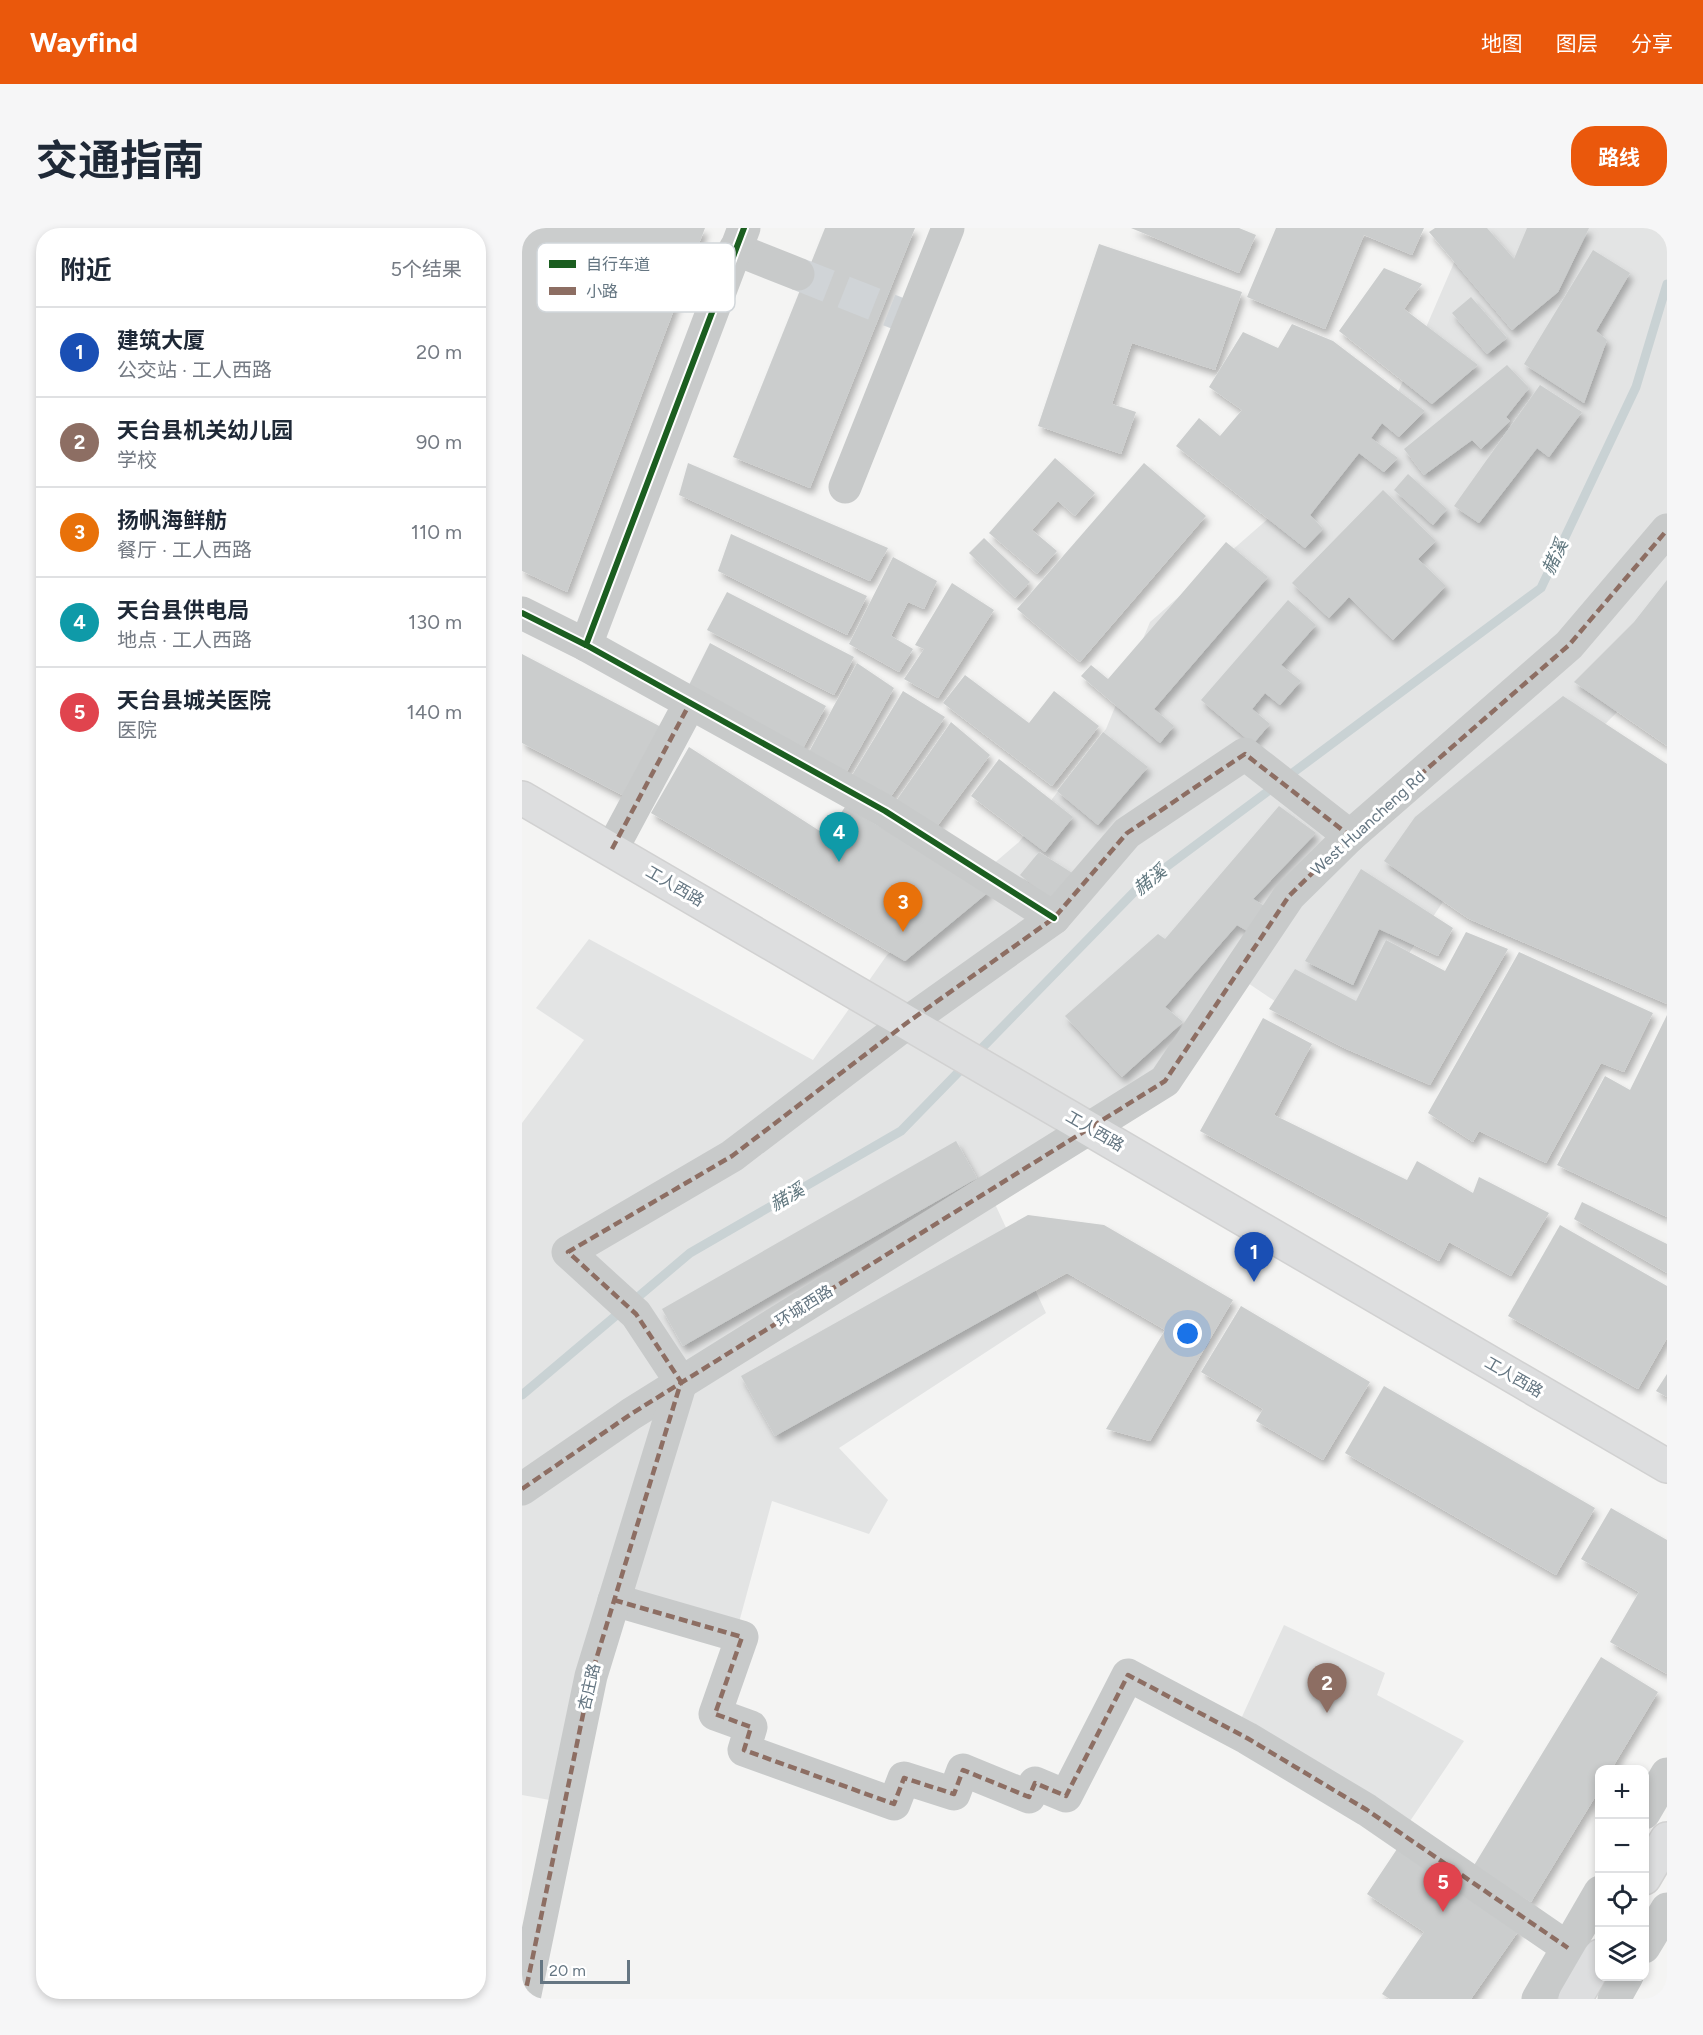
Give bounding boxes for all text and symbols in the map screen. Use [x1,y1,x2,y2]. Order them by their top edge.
text: Wayfind [30,25,138,59]
text: 地图 [1481,31,1523,56]
text: 图层 [1556,31,1598,56]
text: 分享 [1631,31,1673,56]
button: 路线 [1571,126,1667,186]
text: 交通指南 [36,135,204,186]
legend [537,243,735,312]
text: 附近 [60,254,112,286]
text: 自行车道 [586,255,650,274]
text: 5个结果 [391,257,462,281]
text: 小路 [586,282,618,301]
text: 建筑大厦 [117,327,205,354]
text: 1 [75,340,84,364]
text: 20 m [416,340,462,364]
text: 公交站 · 工人西路 [117,358,272,382]
text: 天台县机关幼儿园 [117,417,293,444]
text: 2 [74,430,85,454]
text: 90 m [416,430,462,454]
text: 学校 [117,448,157,472]
text: 扬帆海鲜舫 [117,507,227,534]
text: 3 [74,520,85,544]
text: 110 m [411,520,462,544]
water label: 赭溪 [1537,534,1573,578]
text: 餐厅 · 工人西路 [117,538,252,562]
text: 天台县供电局 [117,597,249,624]
text: 4 [73,610,86,634]
text: 130 m [408,610,462,634]
text: 地点 · 工人西路 [117,628,252,652]
text: 天台县城关医院 [117,687,271,714]
text: 5 [74,700,85,724]
text: 140 m [407,700,462,724]
text: 医院 [117,718,157,742]
street label: West Huancheng Rd [1307,767,1429,879]
pin: 4 [820,812,858,862]
water label: 赭溪 [1129,859,1172,900]
street label: 工人西路 [643,862,707,910]
pin: 3 [884,882,922,932]
street label: 工人西路 [1063,1107,1127,1155]
water label: 赭溪 [766,1177,810,1216]
pin: 1 [1234,1232,1274,1282]
street label: 环城西路 [772,1281,836,1331]
your location [1173,1319,1202,1348]
street label: 工人西路 [1482,1353,1546,1401]
street label: 杏庄路 [574,1661,604,1713]
pin: 2 [1308,1664,1346,1713]
map controls [1595,1765,1649,1981]
button: + [1595,1765,1649,1819]
button: − [1595,1819,1649,1873]
pin: 5 [1424,1862,1462,1912]
button: locate [1595,1873,1649,1927]
button: layers [1595,1927,1649,1981]
scale bar [540,1957,630,1984]
text: 20 m [549,1961,586,1980]

